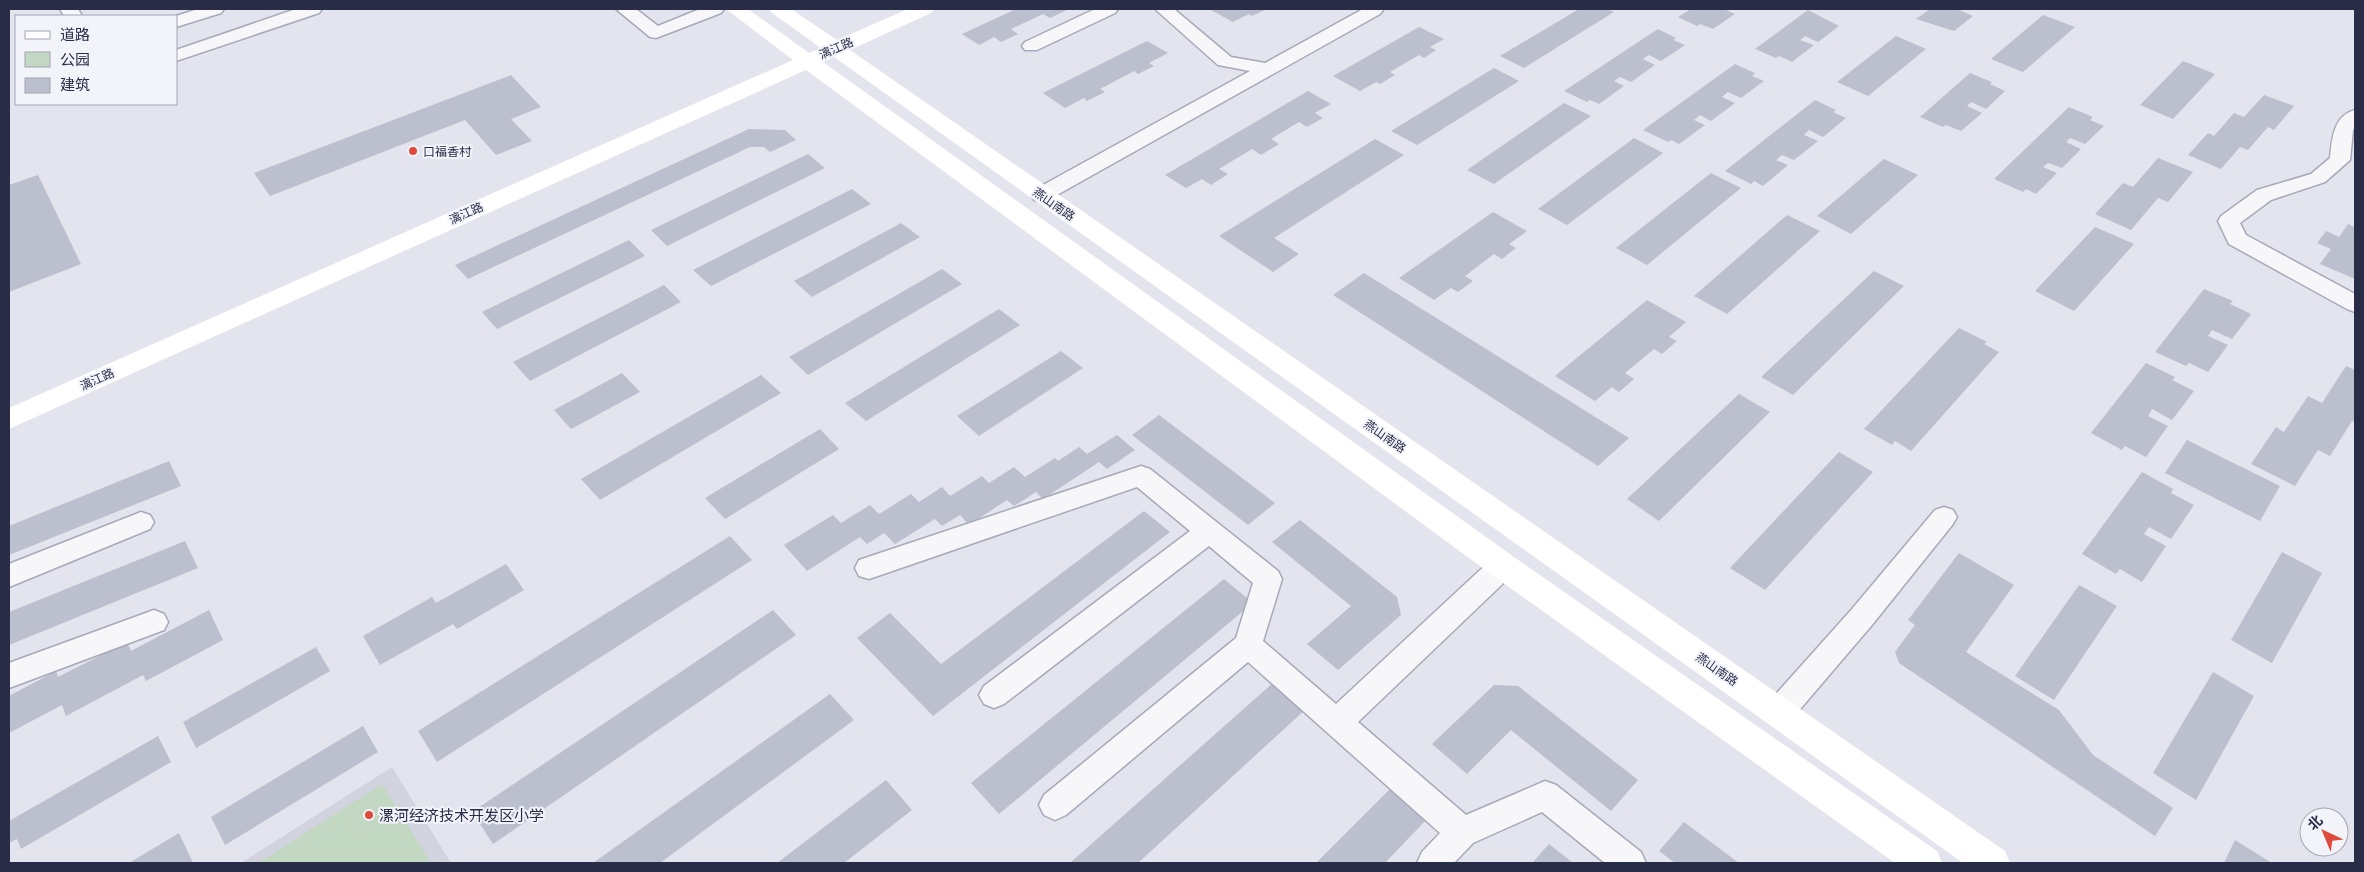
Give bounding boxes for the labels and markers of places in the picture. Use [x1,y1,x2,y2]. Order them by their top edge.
place label: 口福香村 [423,144,472,159]
marker: 口福香村 [407,145,419,157]
place label: 漯河经济技术开发区小学 [379,806,544,824]
marker: 漯河经济技术开发区小学 [363,809,375,821]

